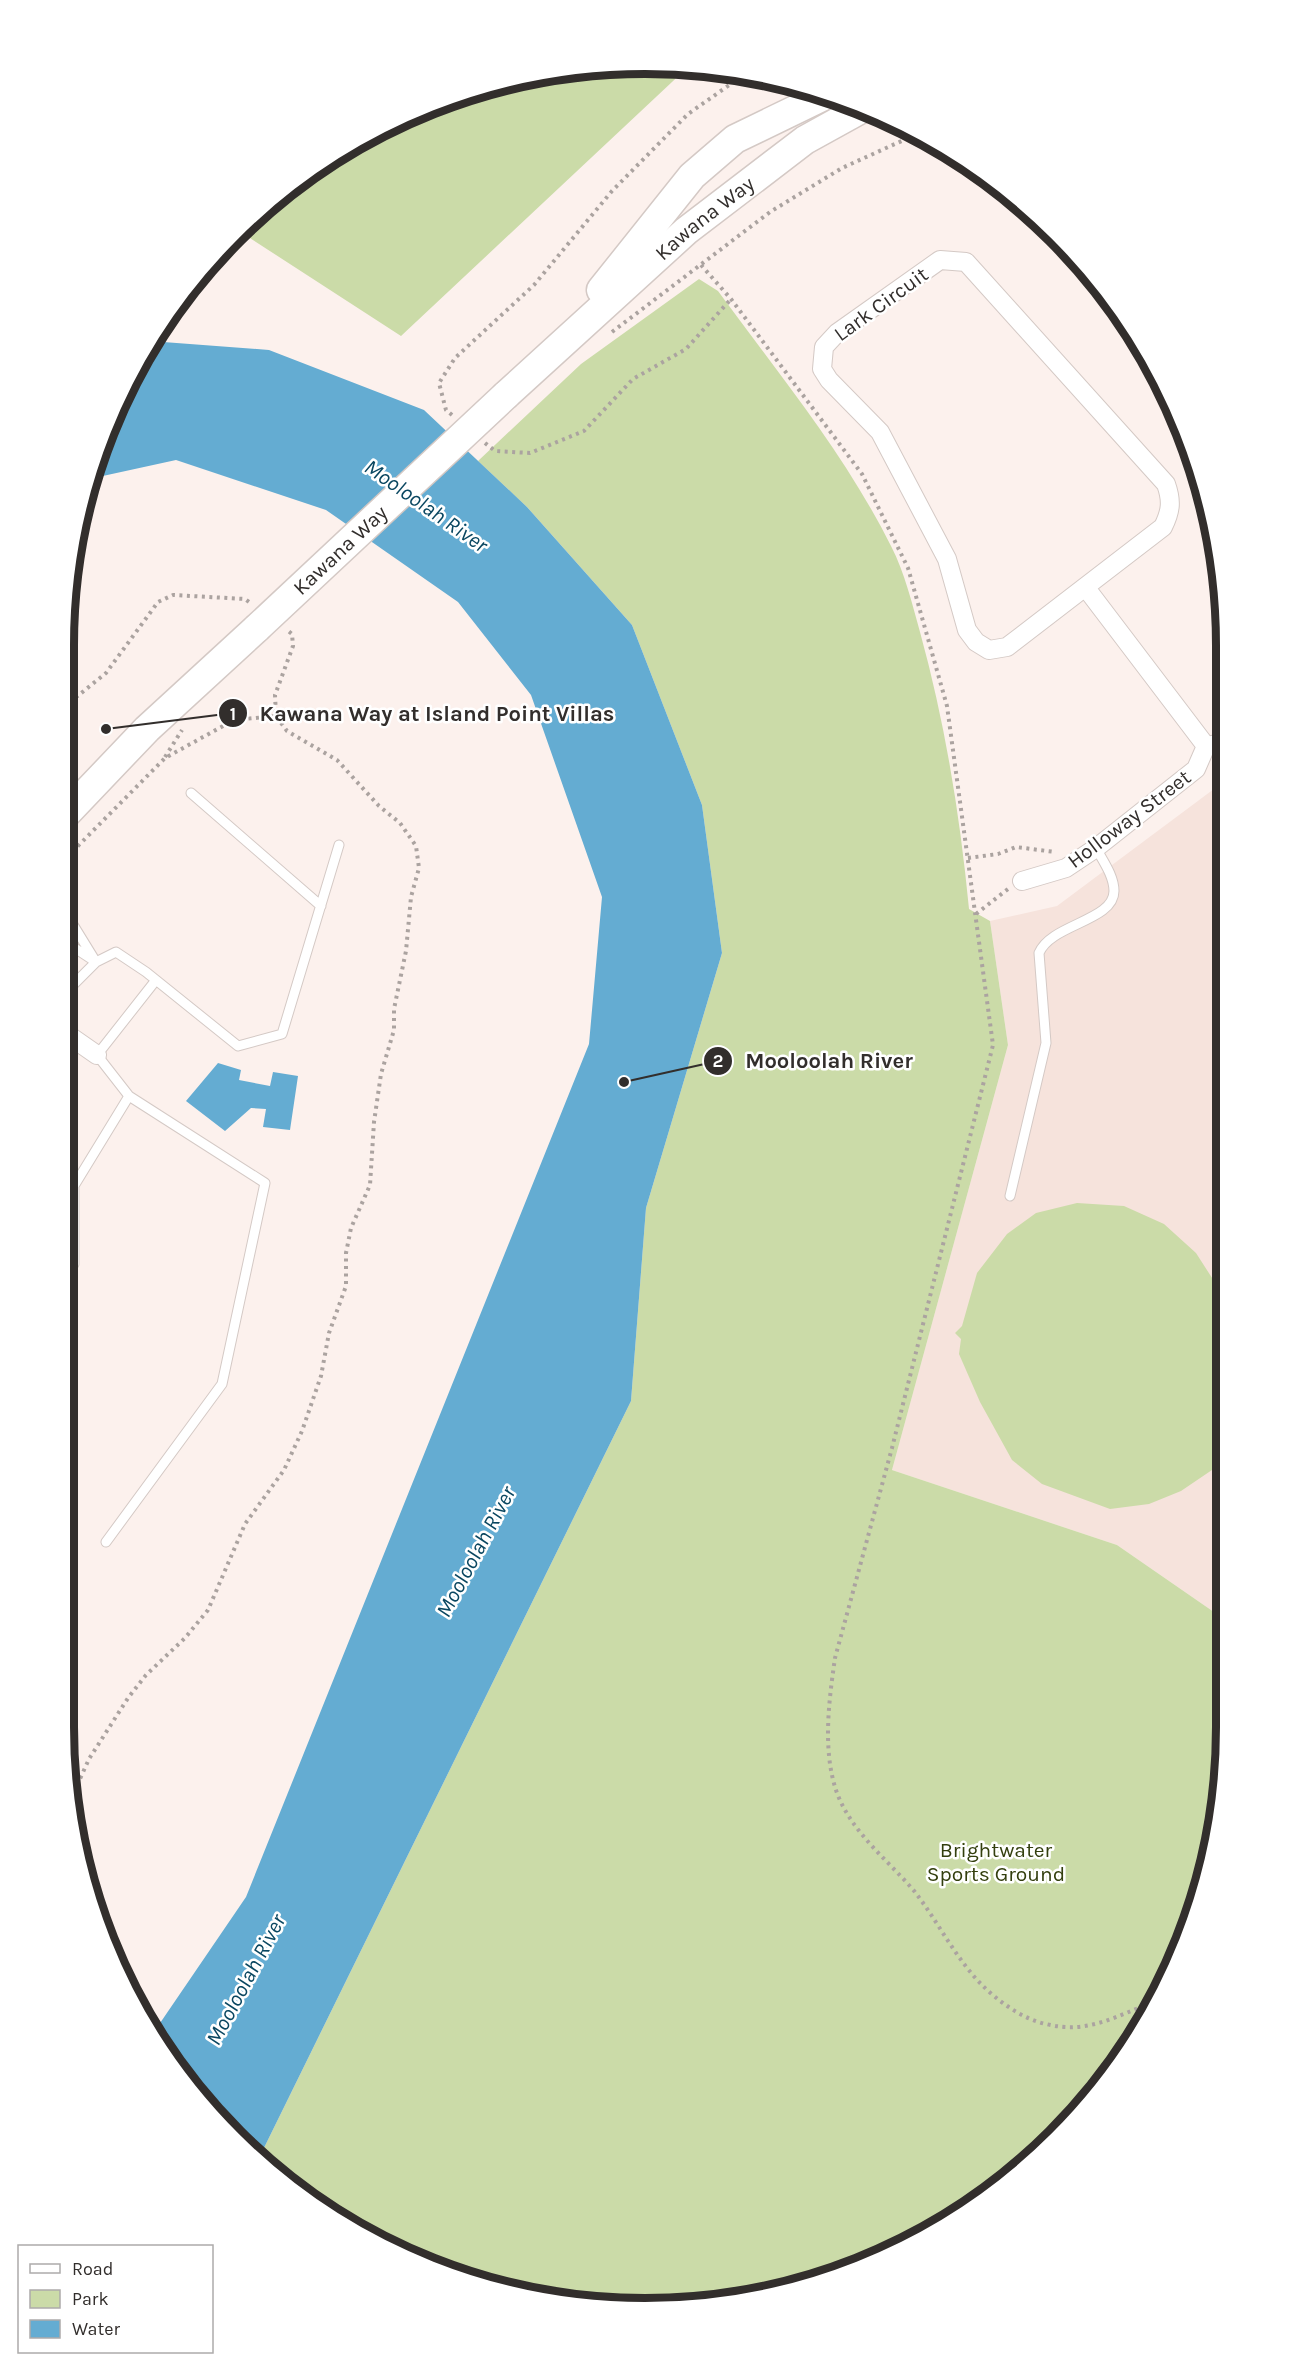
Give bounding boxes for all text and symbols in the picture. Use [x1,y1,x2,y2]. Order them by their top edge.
street label: Kawana Way [650,171,759,265]
street label: Lark Circuit [829,262,933,346]
water label: Mooloolah River [359,454,494,559]
street label: Kawana Way [288,500,392,600]
callout: Kawana Way at Island Point Villas [218,693,627,733]
text: Kawana Way at Island Point Villas [260,701,614,727]
text: 1 [230,703,236,725]
street label: Holloway Street [1063,765,1195,873]
callout: Mooloolah River [703,1041,924,1081]
text: Mooloolah River [745,1048,913,1074]
text: 2 [713,1050,723,1072]
water label: Mooloolah River [431,1481,522,1622]
park label: Brightwater Sports Ground [927,1838,1065,1886]
water label: Mooloolah River [201,1909,292,2050]
legend [18,2245,213,2353]
text: Road [72,2258,113,2280]
text: Park [72,2288,109,2310]
text: Water [72,2318,120,2340]

